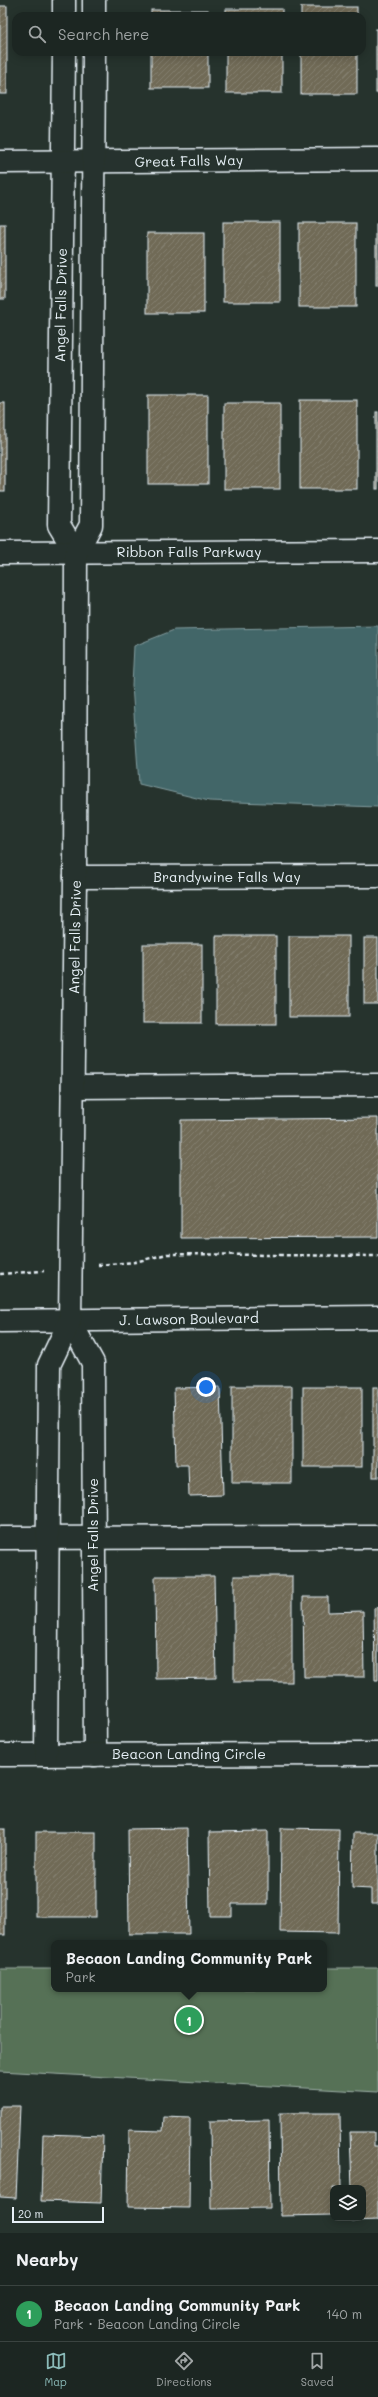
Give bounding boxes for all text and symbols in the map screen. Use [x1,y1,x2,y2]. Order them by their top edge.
search box [12,12,366,56]
icon: search [26,23,48,45]
text: Search here [58,24,149,44]
street label: Great Falls Way [135,150,243,171]
street label: Angel Falls Drive [50,248,71,362]
street label: Ribbon Falls Parkway [116,542,262,561]
street label: Brandywine Falls Way [153,867,301,886]
street label: Angel Falls Drive [64,880,85,994]
street label: J. Lawson Boulevard [119,1308,259,1329]
your location [196,1377,216,1397]
street label: Angel Falls Drive [83,1478,102,1592]
street label: Beacon Landing Circle [112,1744,266,1763]
popup [51,1940,327,1992]
text: Becaon Landing Community Park [66,1948,312,1968]
text: Park [66,1968,95,1985]
pin: 1 [176,2005,202,2035]
map controls [330,2185,366,2221]
button: layers [330,2185,366,2221]
scale bar [12,2205,104,2224]
text: 20 m [18,2206,43,2221]
text: Nearby [16,2248,78,2270]
text: Becaon Landing Community Park [54,2295,300,2315]
text: 1 [26,2305,32,2322]
text: 140 m [326,2305,362,2322]
text: Park · Beacon Landing Circle [54,2315,240,2332]
tab: Map [45,2350,67,2389]
tab: Directions [156,2350,212,2389]
tab: Saved [301,2350,333,2389]

